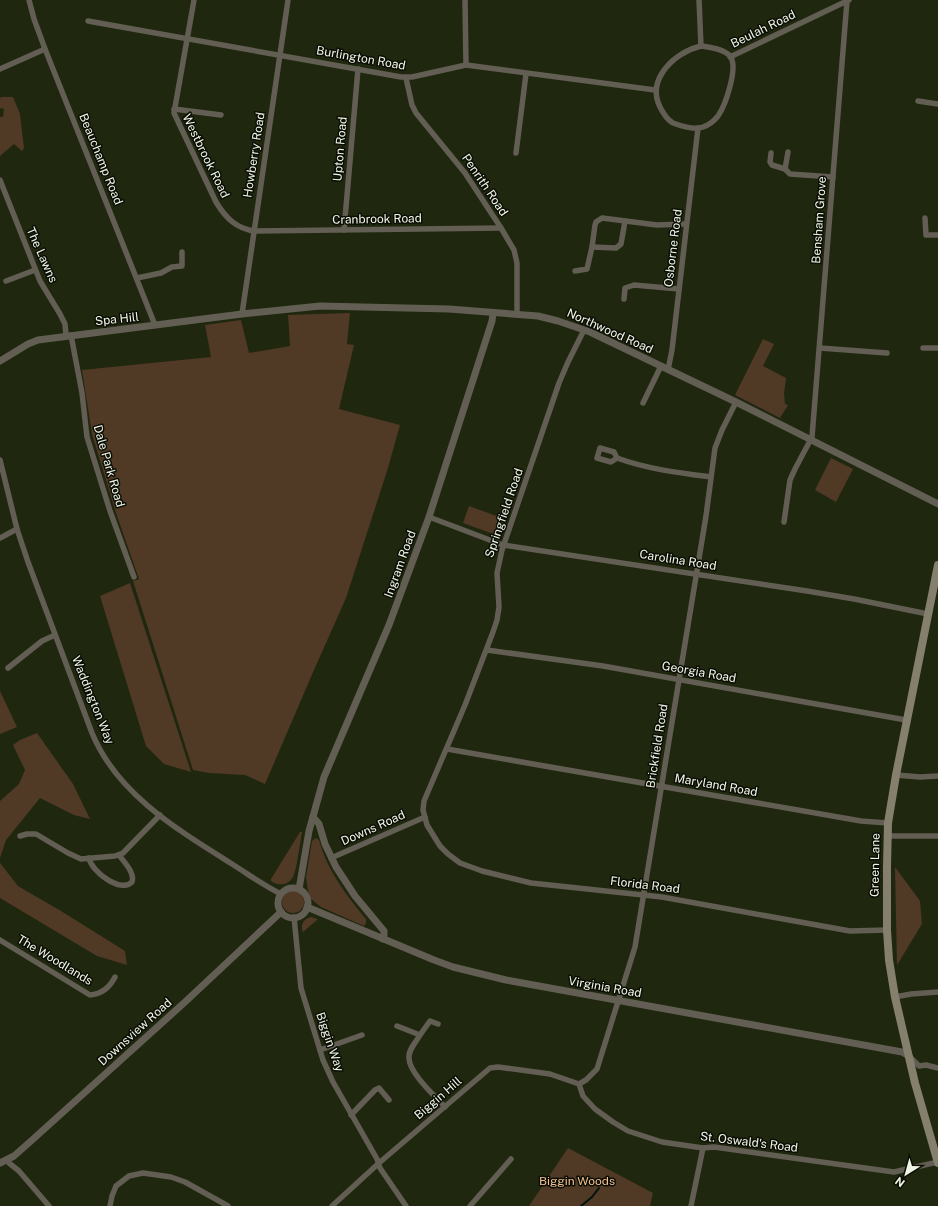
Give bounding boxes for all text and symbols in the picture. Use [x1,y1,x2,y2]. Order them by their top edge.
street label: Beulah Road [728,7,798,51]
street label: Burlington Road [315,43,407,73]
street label: Beauchamp Road [76,111,126,207]
street label: Howberry Road [240,111,268,199]
street label: Westbrook Road [180,112,232,200]
street label: Upton Road [330,116,350,182]
street label: Penrith Road [459,151,511,219]
street label: Bensham Grove [809,176,829,264]
street label: Osborne Road [661,208,685,288]
street label: Cranbrook Road [332,211,422,227]
street label: The Lawns [24,225,60,285]
street label: Northwood Road [565,306,655,356]
street label: Spa Hill [94,310,140,328]
street label: Dale Park Road [91,423,127,509]
street label: Springfield Road [482,466,526,560]
street label: Ingram Road [381,528,419,600]
street label: Carolina Road [639,547,717,573]
street label: Waddington Way [69,654,117,747]
street label: Georgia Road [661,659,737,685]
street label: Brickfield Road [643,703,671,789]
street label: Maryland Road [673,771,759,799]
street label: Downs Road [339,808,407,848]
street label: Green Lane [867,833,883,897]
street label: Florida Road [609,874,681,896]
street label: The Woodlands [15,932,95,988]
street label: Virginia Road [567,974,643,1000]
street label: Downsview Road [95,995,175,1069]
street label: Biggin Way [313,1010,347,1074]
street label: Biggin Hill [412,1073,465,1122]
street label: St. Oswald's Road [699,1129,799,1155]
north arrow [886,1154,926,1194]
park label: Biggin Woods [539,1174,615,1188]
text: N [893,1175,907,1189]

